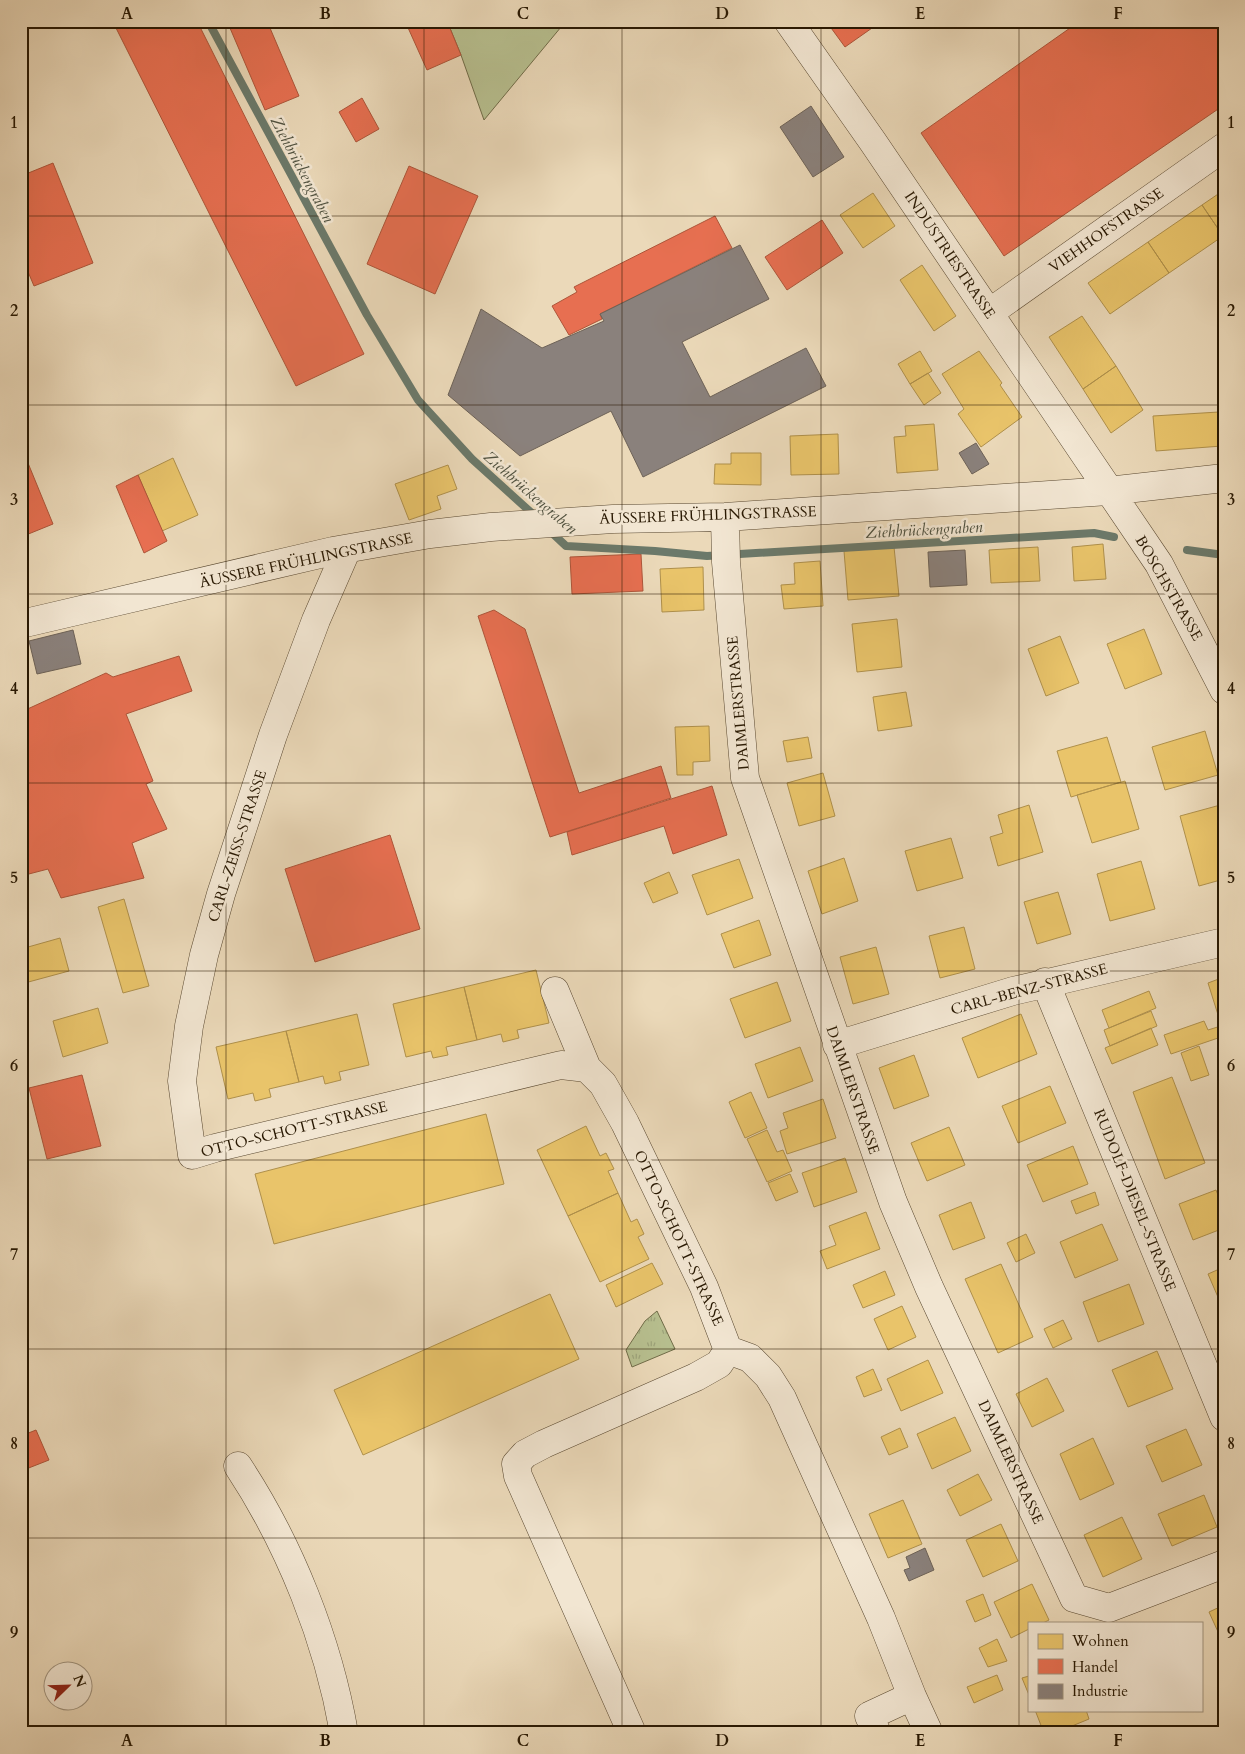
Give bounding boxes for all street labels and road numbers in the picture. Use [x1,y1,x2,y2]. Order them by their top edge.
street label: VIEHHOFSTRASSE [1045,183,1167,277]
street label: INDUSTRIESTRASSE [900,187,1000,323]
street label: ÄUSSERE FRÜHLINGSTRASSE [599,501,817,529]
street label: ÄUSSERE FRÜHLINGSTRASSE [198,528,414,592]
street label: BOSCHSTRASSE [1131,532,1207,644]
street label: DAIMLERSTRASSE [722,635,754,771]
street label: CARL-ZEISS-STRASSE [203,767,271,925]
street label: CARL-BENZ-STRASSE [948,958,1110,1020]
street label: DAIMLERSTRASSE [822,1023,884,1157]
street label: OTTO-SCHOTT-STRASSE [199,1096,389,1162]
street label: RUDOLF-DIESEL-STRASSE [1089,1106,1181,1294]
street label: OTTO-SCHOTT-STRASSE [629,1147,729,1329]
street label: DAIMLERSTRASSE [973,1397,1049,1527]

